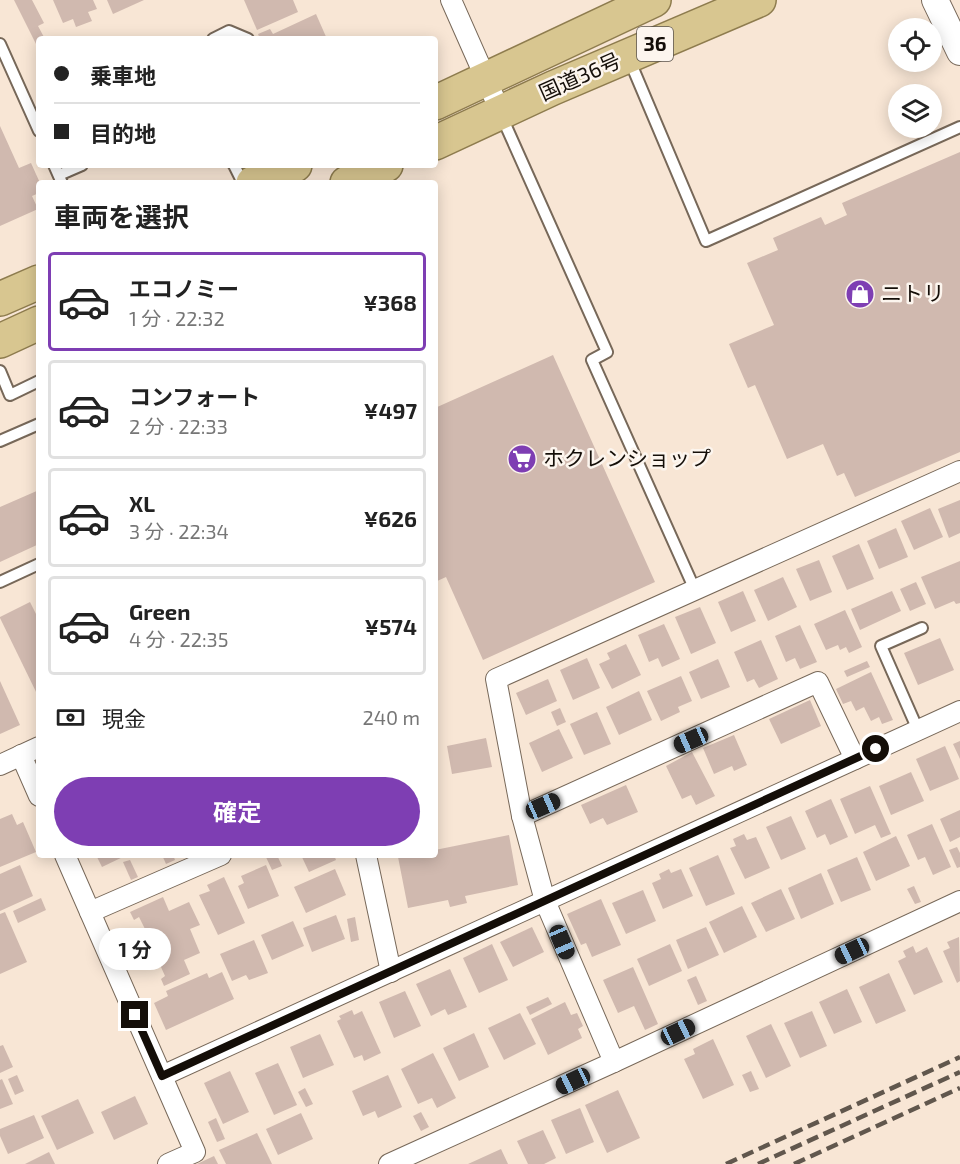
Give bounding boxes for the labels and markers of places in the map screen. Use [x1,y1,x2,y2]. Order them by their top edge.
shop icon: ニトリ [844,278,876,310]
place label: ニトリ [881,280,944,305]
supermarket icon: ホクレンショップ [506,443,538,475]
place label: ホクレンショップ [543,445,711,470]

